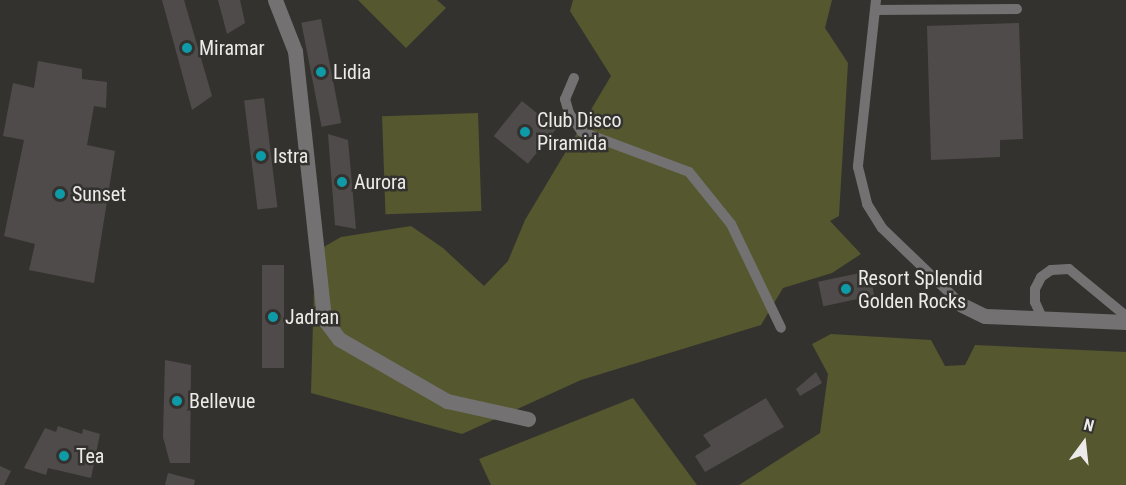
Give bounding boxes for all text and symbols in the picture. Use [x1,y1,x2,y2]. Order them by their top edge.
place label: Miramar [199,36,265,60]
marker: Miramar [180,41,194,55]
place label: Lidia [333,60,371,84]
marker: Lidia [314,65,328,79]
place label: Club Disco Piramida [537,108,621,155]
marker: Club Disco Piramida [518,125,532,139]
place label: Istra [273,144,308,168]
marker: Istra [254,149,268,163]
place label: Aurora [354,170,406,194]
marker: Aurora [335,175,349,189]
place label: Sunset [72,182,126,206]
marker: Sunset [53,187,67,201]
place label: Resort Splendid Golden Rocks [858,266,983,313]
marker: Resort Splendid Golden Rocks [839,282,853,296]
place label: Jadran [285,305,339,329]
marker: Jadran [266,310,280,324]
place label: Bellevue [189,389,255,413]
marker: Bellevue [170,394,184,408]
north arrow [1054,413,1114,473]
text: N [1082,415,1096,436]
place label: Tea [76,444,104,468]
marker: Tea [57,449,71,463]

